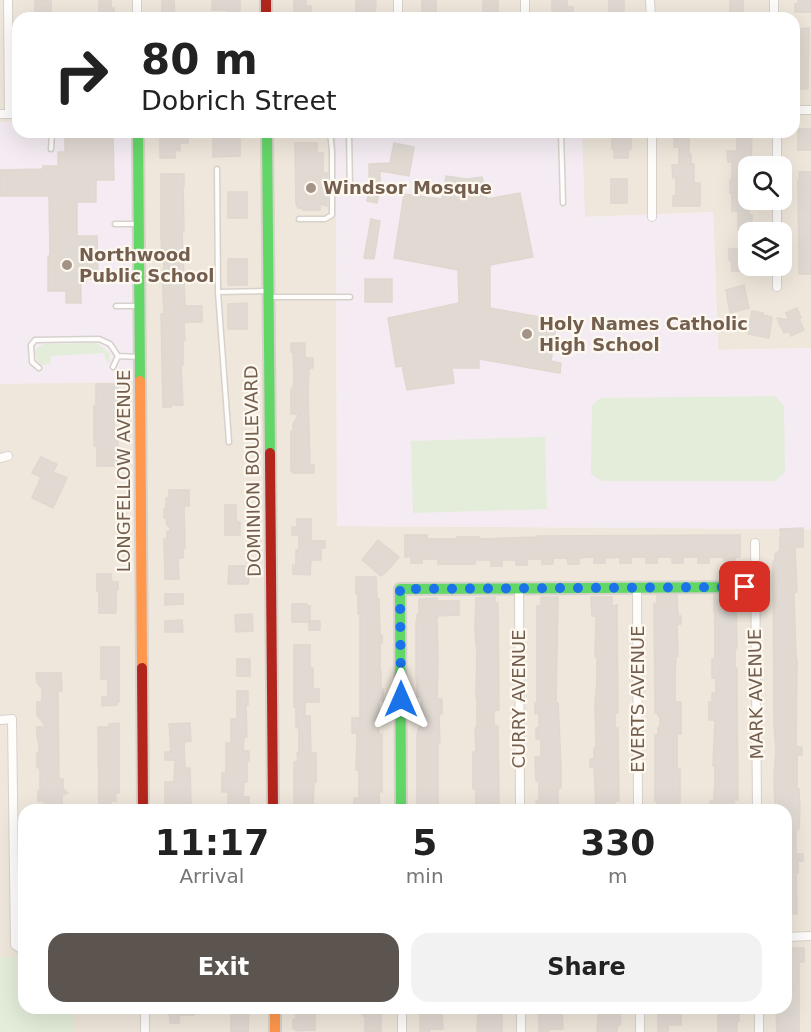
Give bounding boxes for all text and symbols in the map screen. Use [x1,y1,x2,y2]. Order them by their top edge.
text: 80 m [141,35,258,84]
icon: right [42,36,120,114]
text: Dobrich Street [141,85,337,116]
map controls [738,156,792,276]
button: search [738,156,792,210]
place label: Windsor Mosque [323,177,492,198]
marker: Windsor Mosque [304,181,318,195]
button: layers [738,222,792,276]
place label: Northwood Public School [79,244,215,286]
marker: Northwood Public School [60,258,74,272]
place label: Holy Names Catholic High School [539,313,748,355]
marker: Holy Names Catholic High School [520,327,534,341]
street label: DOMINION BOULEVARD [240,365,265,577]
street label: LONGFELLOW AVENUE [113,370,134,572]
pin [719,561,770,612]
icon: arrive [728,570,761,603]
street label: EVERTS AVENUE [627,625,648,773]
street label: MARK AVENUE [744,628,767,760]
street label: CURRY AVENUE [508,629,529,769]
position arrow [369,667,433,731]
text: 11:17 [155,822,269,863]
text: 5 [412,822,437,863]
text: 330 [580,822,655,863]
text: Arrival [179,864,244,888]
text: min [406,864,444,888]
text: m [608,864,628,888]
button: Exit [48,933,399,1002]
button: Share [411,933,762,1002]

